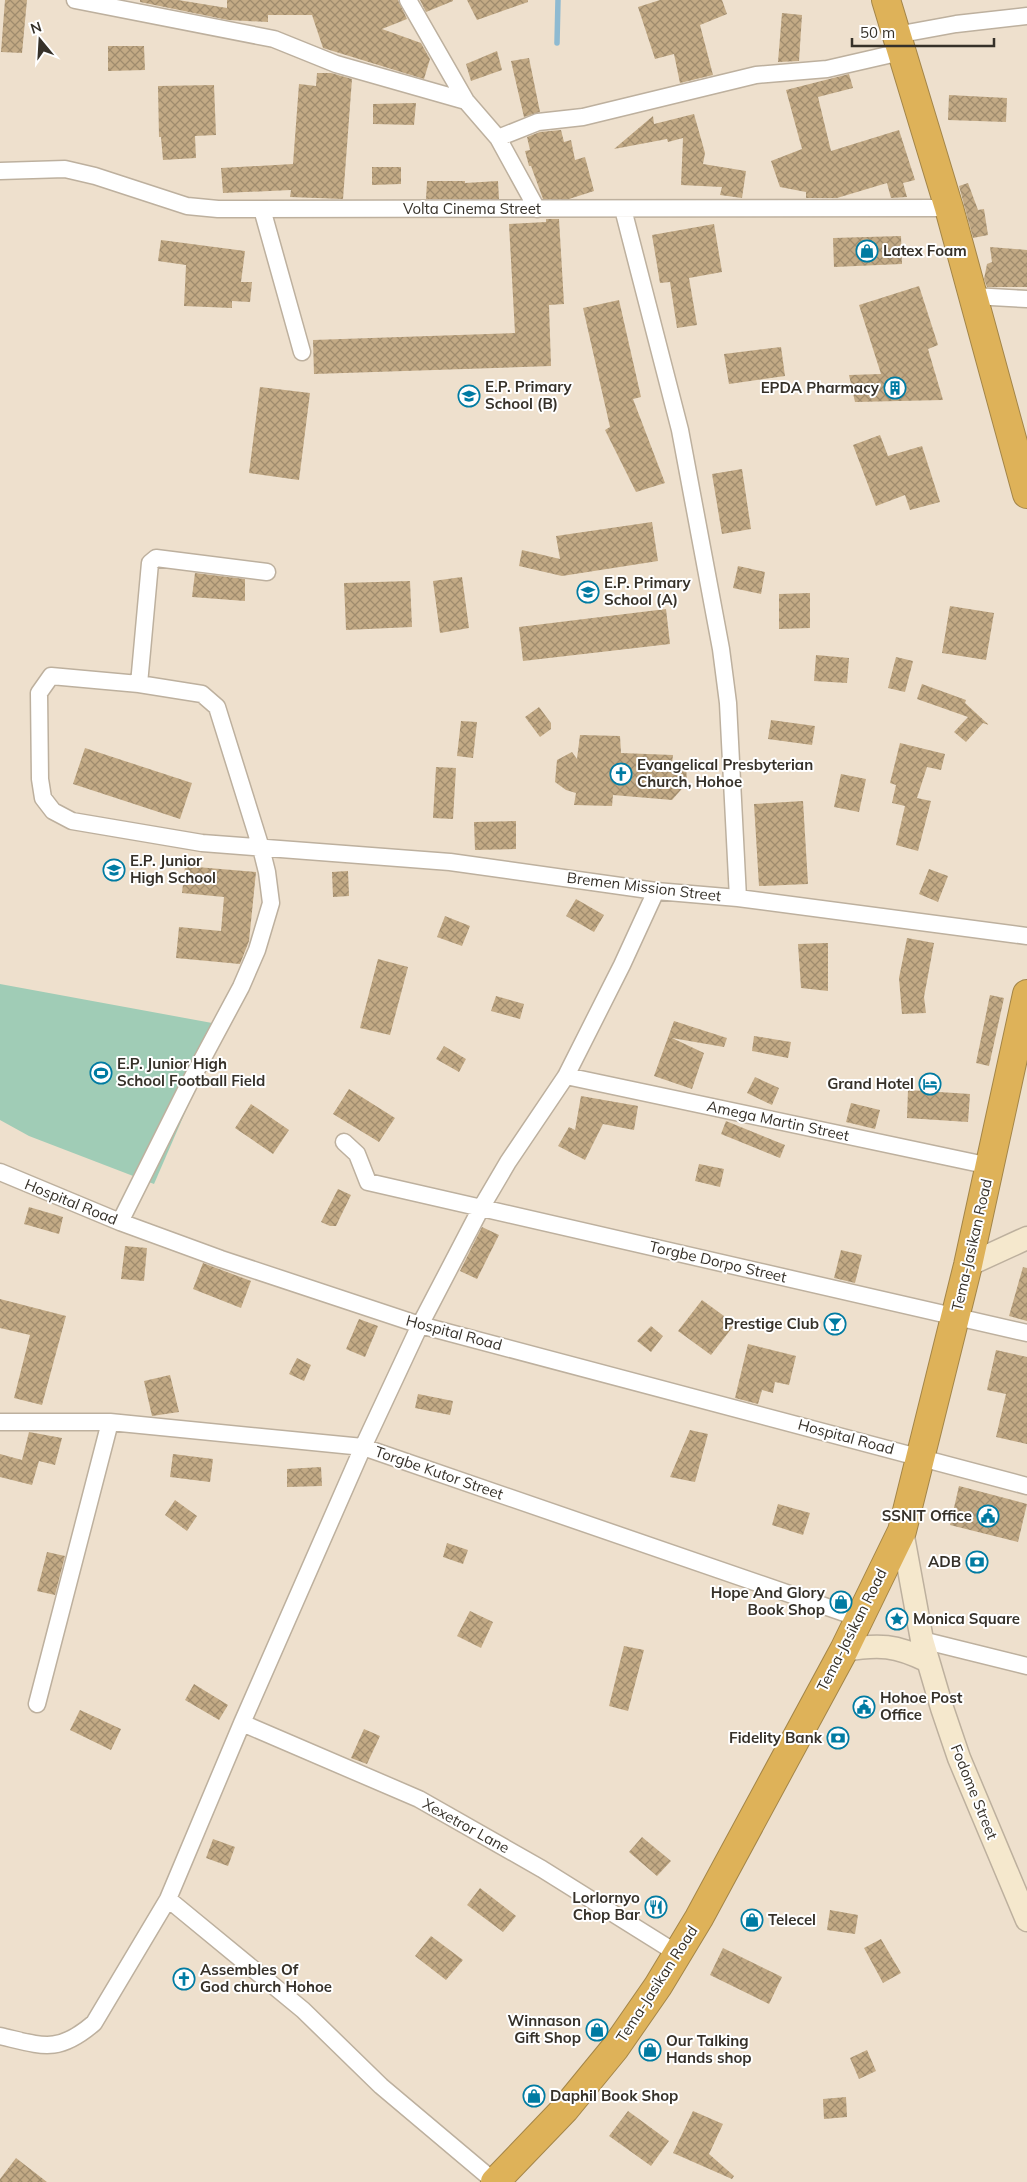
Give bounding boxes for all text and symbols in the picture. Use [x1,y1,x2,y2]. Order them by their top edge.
north arrow [15,15,65,65]
scale bar [852,15,994,47]
text: N [28,17,44,38]
text: 50 m [860,23,895,42]
street label: Volta Cinema Street [403,199,541,218]
shop icon: Latex Foam [855,239,879,263]
place label: Latex Foam [883,241,967,260]
building icon: EPDA Pharmacy [883,376,907,400]
place label: E.P. Primary School (B) [485,377,573,413]
place label: EPDA Pharmacy [761,378,880,397]
school or university icon: E.P. Primary School (B) [457,384,481,408]
place label: E.P. Primary School (A) [604,573,692,609]
school or university icon: E.P. Primary School (A) [576,580,600,604]
place label: Evangelical Presbyterian Church, Hohoe [637,755,813,791]
church icon: Evangelical Presbyterian Church, Hohoe [609,762,633,786]
place label: E.P. Junior High School [130,851,216,887]
school or university icon: E.P. Junior High School [102,858,126,882]
street label: Bremen Mission Street [566,868,722,905]
place label: E.P. Junior High School Football Field [117,1054,265,1090]
sports icon: E.P. Junior High School Football Field [89,1061,113,1085]
hotel icon: Grand Hotel [918,1072,942,1096]
place label: Grand Hotel [827,1074,914,1093]
street label: Amega Martin Street [705,1096,851,1145]
street label: Hospital Road [22,1174,120,1229]
street label: Tema-Jasikan Road [947,1177,996,1313]
street label: Torgbe Dorpo Street [648,1236,789,1287]
street label: Hospital Road [404,1311,504,1354]
bar icon: Prestige Club [823,1312,847,1336]
place label: Prestige Club [724,1314,819,1333]
street label: Hospital Road [796,1415,896,1458]
street label: Torgbe Kutor Street [372,1442,506,1503]
public building icon: SSNIT Office [976,1504,1000,1528]
place label: SSNIT Office [882,1506,972,1525]
bank icon: ADB [965,1550,989,1574]
place label: ADB [928,1552,961,1571]
street label: Tema-Jasikan Road [812,1565,891,1694]
place label: Hope And Glory Book Shop [711,1583,826,1619]
shop icon: Hope And Glory Book Shop [829,1590,853,1614]
place icon: Monica Square [885,1607,909,1631]
place label: Monica Square [913,1609,1020,1628]
place label: Hohoe Post Office [880,1688,963,1724]
public building icon: Hohoe Post Office [852,1695,876,1719]
bank icon: Fidelity Bank [826,1726,850,1750]
place label: Fidelity Bank [729,1728,823,1747]
street label: Fodome Street [947,1741,1002,1842]
street label: Xexetror Lane [419,1794,513,1857]
place label: Lorlornyo Chop Bar [572,1888,640,1924]
restaurant icon: Lorlornyo Chop Bar [644,1895,668,1919]
shop icon: Telecel [740,1908,764,1932]
place label: Telecel [768,1910,816,1929]
street label: Tema-Jasikan Road [612,1922,701,2046]
place label: Assembles Of God church Hohoe [200,1960,332,1996]
church icon: Assembles Of God church Hohoe [172,1967,196,1991]
place label: Winnason Gift Shop [507,2011,581,2047]
shop icon: Winnason Gift Shop [585,2018,609,2042]
place label: Our Talking Hands shop [666,2031,752,2067]
shop icon: Our Talking Hands shop [638,2038,662,2062]
shop icon: Daphil Book Shop [522,2084,546,2108]
place label: Daphil Book Shop [550,2086,678,2105]

